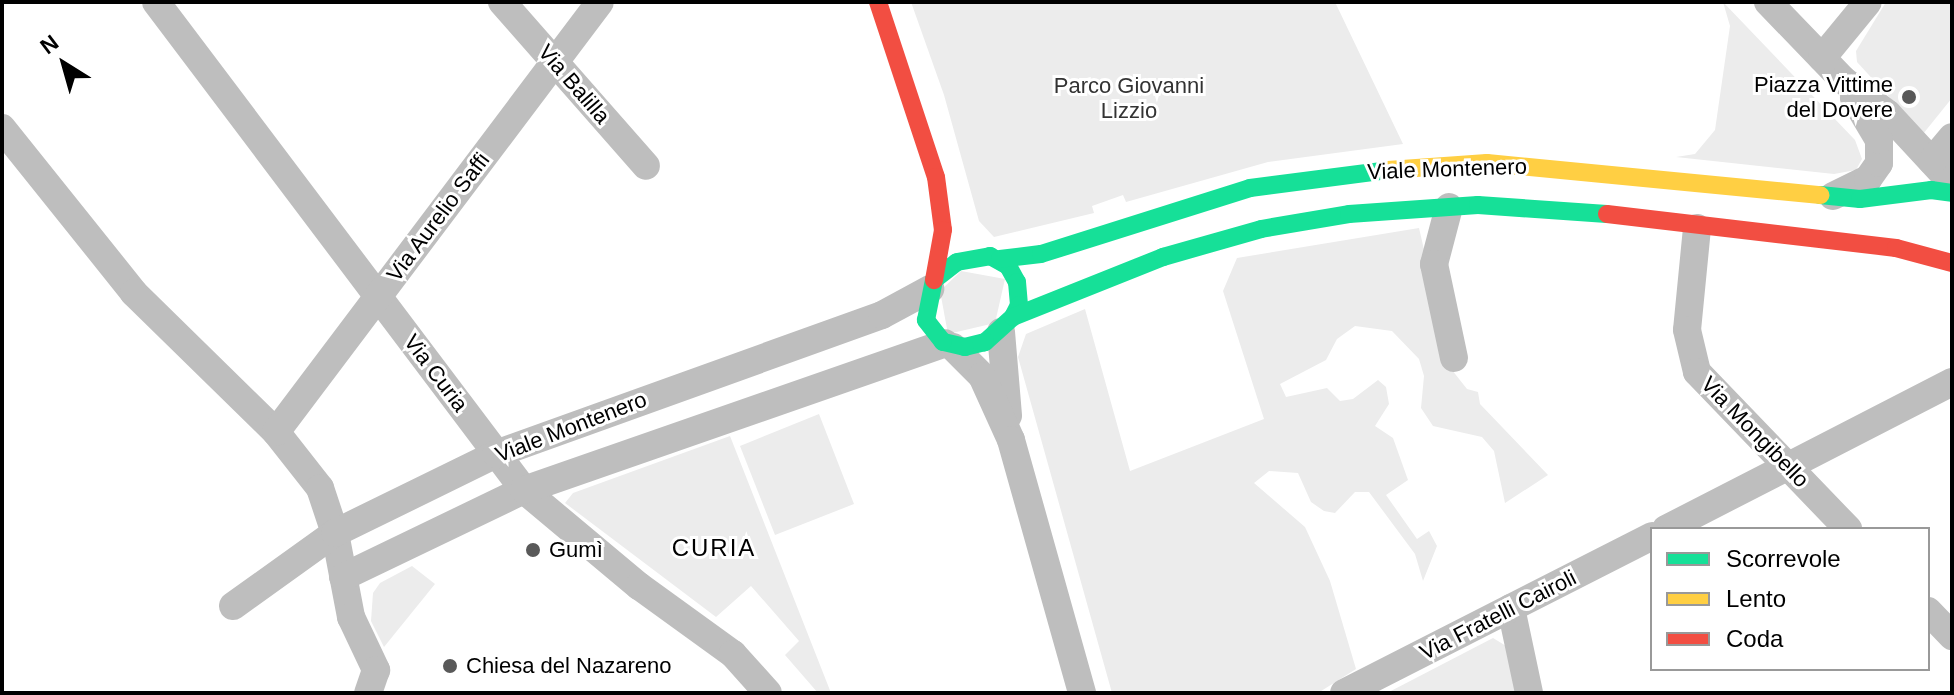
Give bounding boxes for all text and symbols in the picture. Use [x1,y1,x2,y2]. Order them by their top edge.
north arrow [24,24,104,104]
text: N [35,30,63,59]
street label: Via Balilla [532,39,616,129]
place label: Piazza Vittime del Dovere [1754,71,1893,122]
park label: Parco Giovanni Lizzio [1054,72,1204,124]
marker: Piazza Vittime del Dovere [1900,88,1918,106]
street label: Via Aurelio Saffi [381,147,495,287]
street label: Viale Montenero [1367,153,1527,185]
street label: Via Curia [398,329,474,417]
street label: Via Mongibello [1696,371,1814,493]
street label: Viale Montenero [492,386,650,468]
legend [1650,527,1930,671]
district label: CURIA [672,534,756,562]
place label: Gumì [549,537,603,563]
marker: Gumì [524,541,542,559]
text: Scorrevole [1726,545,1841,572]
street label: Via Fratelli Cairoli [1415,564,1581,666]
text: Lento [1726,585,1786,612]
text: Coda [1726,625,1783,652]
place label: Chiesa del Nazareno [466,653,671,679]
marker: Chiesa del Nazareno [441,657,459,675]

